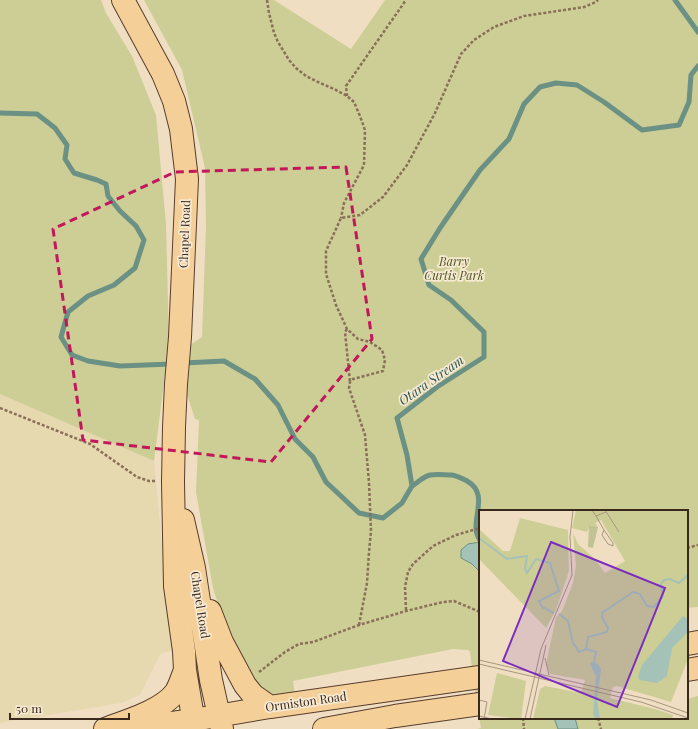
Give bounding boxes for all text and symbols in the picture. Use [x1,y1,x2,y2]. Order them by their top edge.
street label: Chapel Road [175,200,193,268]
park label: Barry Curtis Park [424,253,484,283]
water label: Otara Stream [395,351,467,408]
inset map [479,510,688,719]
street label: Chapel Road [188,570,214,640]
street label: Ormiston Road [264,687,348,715]
scale bar [10,695,129,721]
text: 50 m [16,700,42,716]

